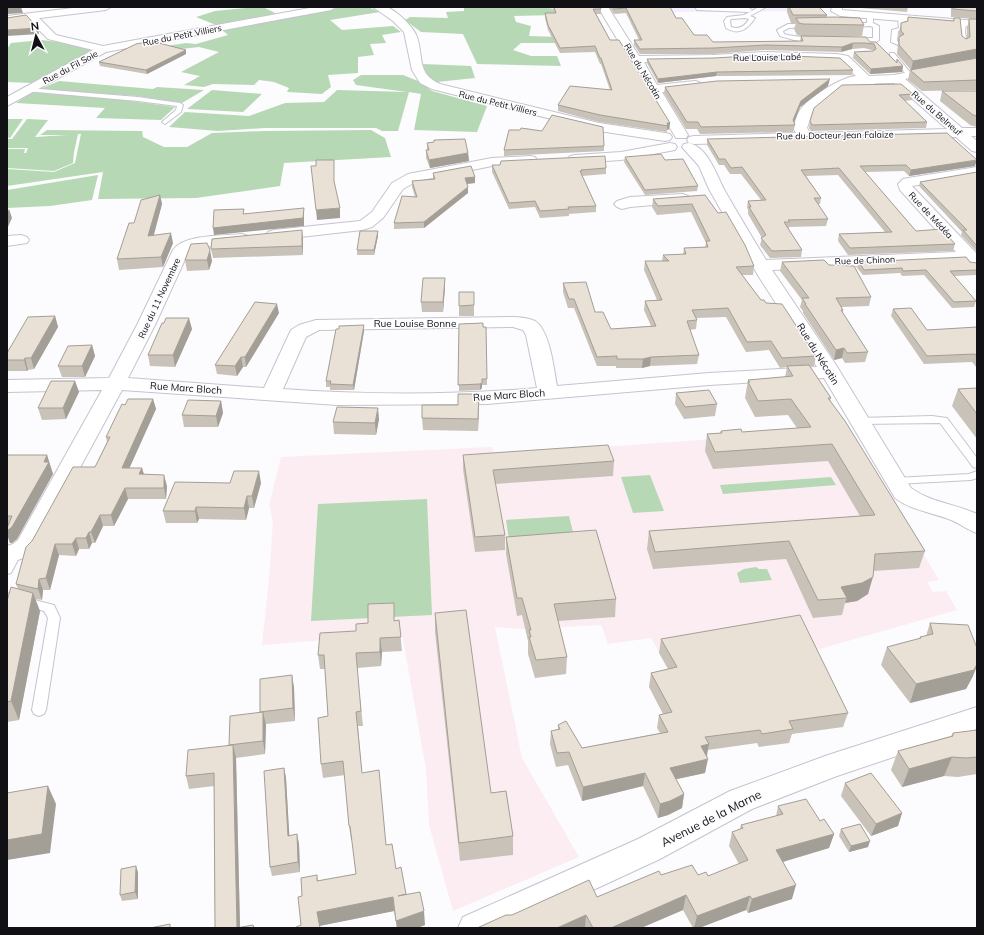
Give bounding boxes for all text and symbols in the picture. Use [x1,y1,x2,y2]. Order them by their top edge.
north arrow [16,16,56,56]
text: N [30,19,40,34]
street label: Rue du Petit Villiers [141,22,223,48]
street label: Rue du Nécotin [622,41,664,101]
street label: Rue du Fil Soie [40,48,100,86]
street label: Rue Louise Labé [733,51,801,63]
street label: Rue du Petit Villiers [458,88,538,118]
street label: Rue du Belneuf [910,88,965,139]
street label: Rue du Docteur Jean Falaize [776,128,894,142]
street label: Rue de Médéa [907,189,955,241]
street label: Rue de Chinon [835,253,895,267]
street label: Rue du 11 Novembre [136,256,183,340]
street label: Rue Louise Bonne [374,317,456,330]
street label: Rue du Nécotin [794,321,842,387]
street label: Rue Marc Bloch [150,379,223,397]
street label: Rue Marc Bloch [473,386,546,404]
street label: Avenue de la Marne [658,786,764,850]

